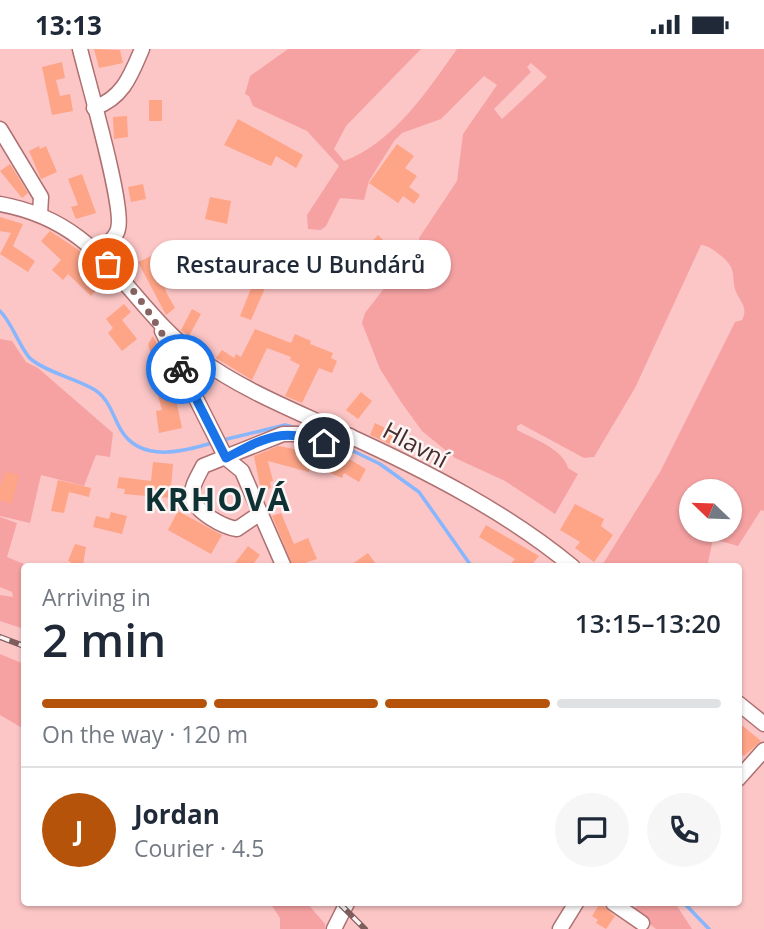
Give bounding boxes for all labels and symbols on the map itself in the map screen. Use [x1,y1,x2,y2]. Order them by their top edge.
pin [78,234,138,294]
callout: Restaurace U Bundárů [150,239,451,289]
courier [146,334,216,404]
pin [294,413,354,473]
street label: Hlavní [377,413,455,475]
district label: KRHOVÁ [144,477,292,520]
north arrow [679,479,742,543]

